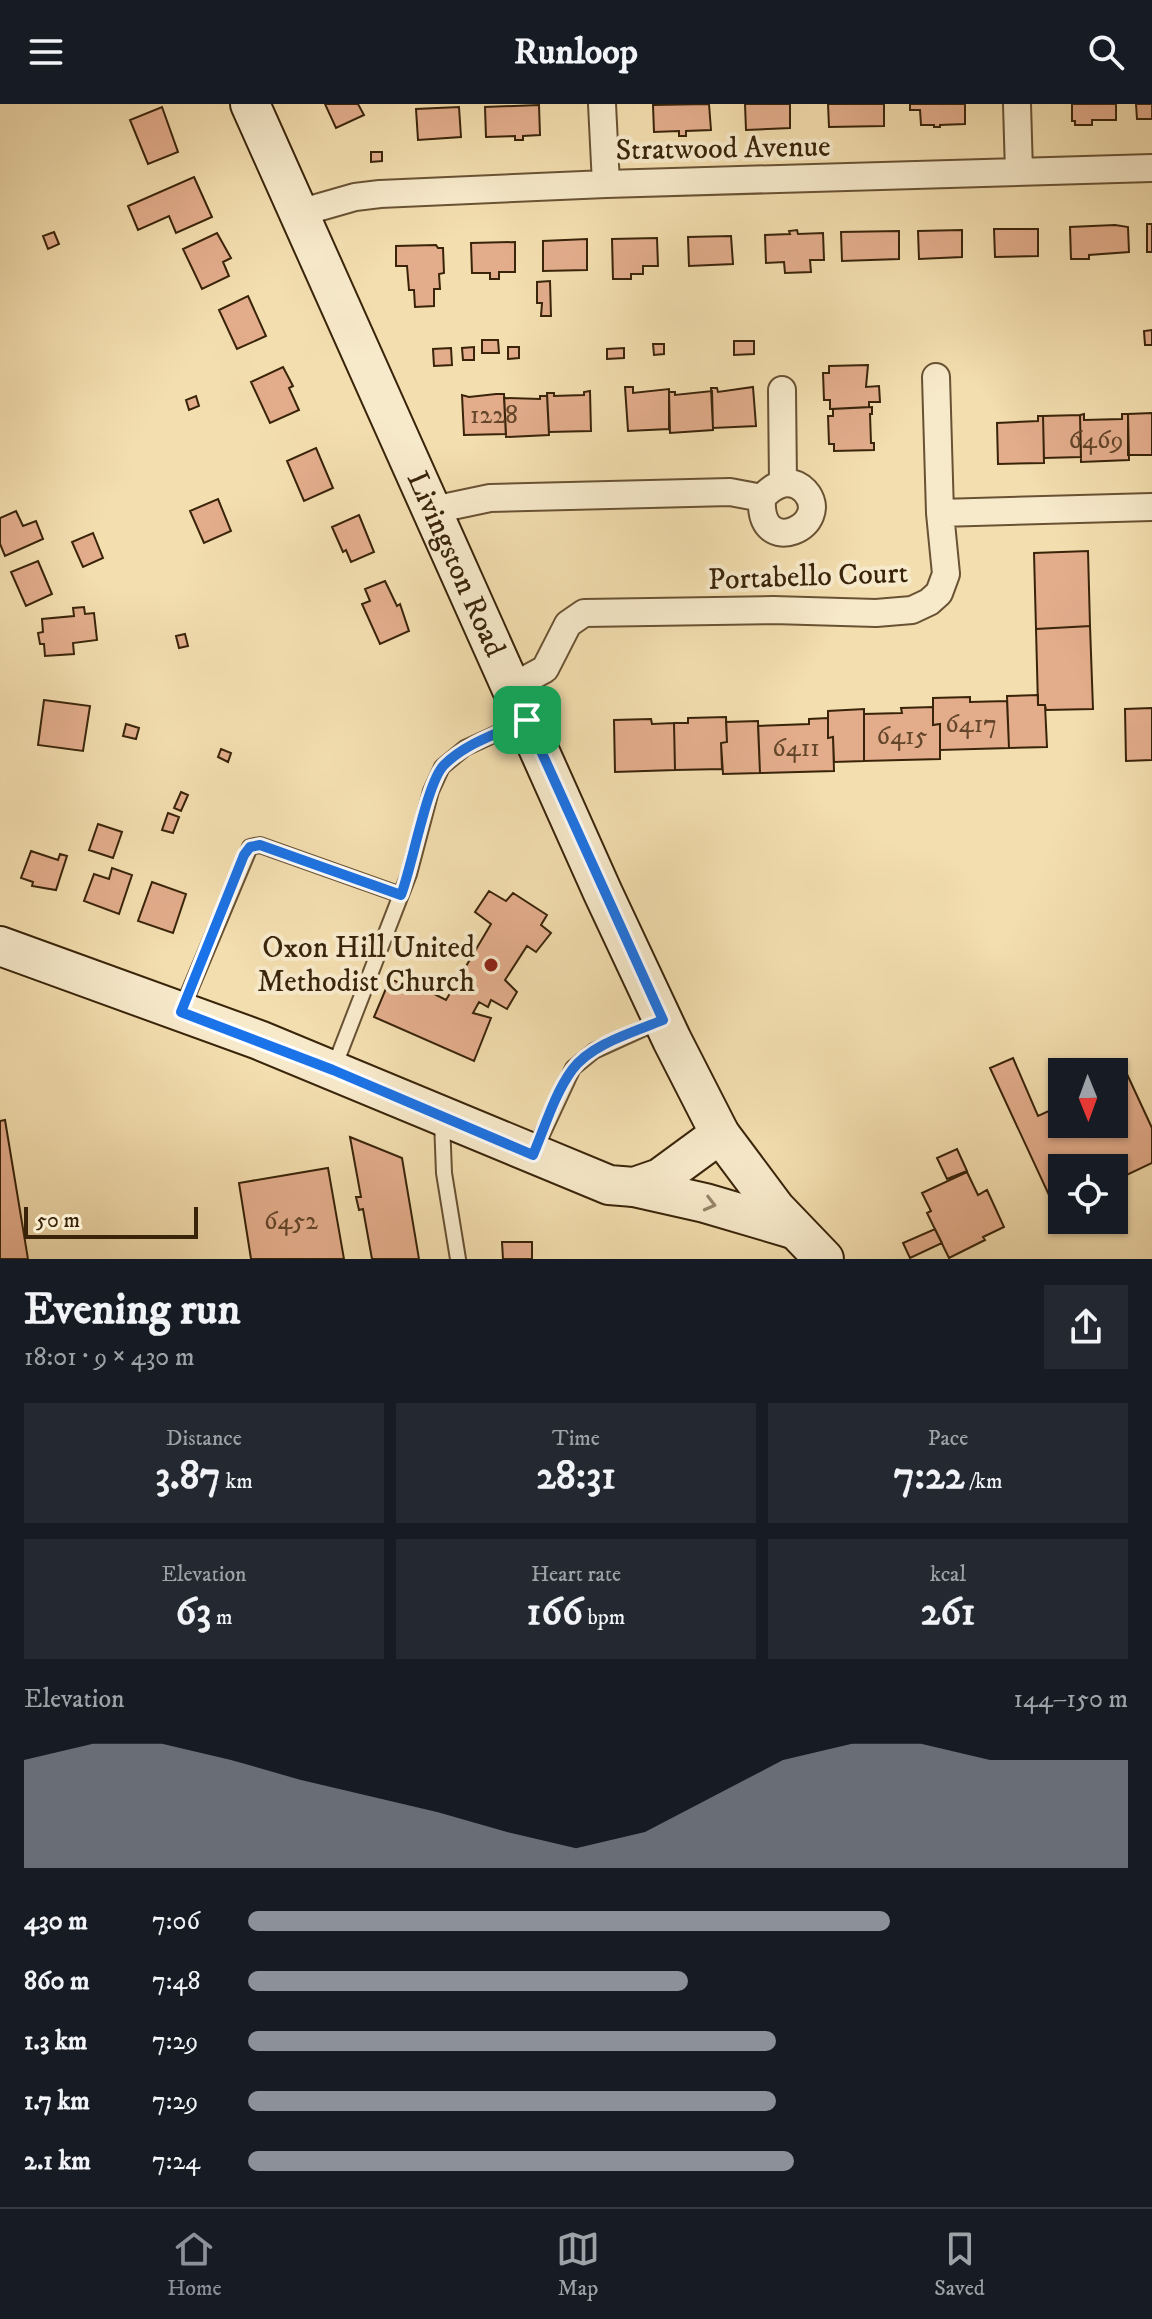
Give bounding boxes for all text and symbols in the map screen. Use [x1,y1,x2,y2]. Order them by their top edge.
icon: menu [24,30,68,74]
text: Runloop [514,30,638,75]
icon: search [1084,30,1128,74]
street label: Stratwood Avenue [615,129,831,169]
house number: 1228 [470,399,518,432]
house number: 6469 [1068,424,1124,457]
street label: Livingston Road [398,466,513,663]
street label: Portabello Court [707,555,909,599]
pin [493,686,561,754]
icon: arrive [505,698,549,742]
house number: 6417 [945,708,997,741]
house number: 6415 [877,720,927,753]
house number: 6411 [772,732,820,765]
place label: Oxon Hill United Methodist Church [257,930,475,1001]
marker: Oxon Hill United Methodist Church [482,956,500,974]
north arrow [1048,1058,1128,1138]
map controls [1048,1058,1128,1234]
button: locate [1048,1154,1128,1234]
one-way arrow [702,1194,716,1211]
scale bar [24,1203,198,1239]
house number: 6452 [264,1205,318,1238]
text: 50 m [36,1207,80,1234]
text: Evening run [24,1283,241,1338]
button: share [1044,1285,1128,1369]
text: 18:01 · 9 × 430 m [24,1341,194,1374]
text: Distance [166,1425,242,1452]
text: Time [552,1425,600,1452]
text: Pace [928,1425,968,1452]
text: 3.87 [155,1452,221,1502]
text: 28:31 [536,1452,616,1502]
text: 7:22 [894,1452,964,1502]
text: km [221,1468,253,1495]
text: /km [964,1468,1002,1495]
text: Elevation [161,1561,247,1588]
text: Heart rate [531,1561,621,1588]
text: kcal [930,1561,966,1588]
text: 63 [176,1588,211,1638]
text: 166 [527,1588,583,1638]
text: 261 [921,1588,975,1638]
text: m [211,1604,233,1631]
text: bpm [583,1604,625,1631]
text: Elevation [24,1683,125,1716]
text: 144–150 m [1013,1683,1128,1716]
text: 430 m [24,1905,88,1938]
text: 7:06 [152,1905,200,1938]
text: 860 m [24,1965,90,1998]
text: 7:48 [152,1965,200,1998]
text: 1.3 km [24,2025,87,2058]
text: 7:29 [152,2025,198,2058]
text: 1.7 km [24,2085,90,2118]
text: 7:29 [152,2085,198,2118]
text: 2.1 km [24,2145,91,2178]
text: 7:24 [152,2145,200,2178]
tab: Home [167,2227,222,2302]
tab: Map [556,2227,600,2302]
tab: Saved [934,2227,985,2302]

